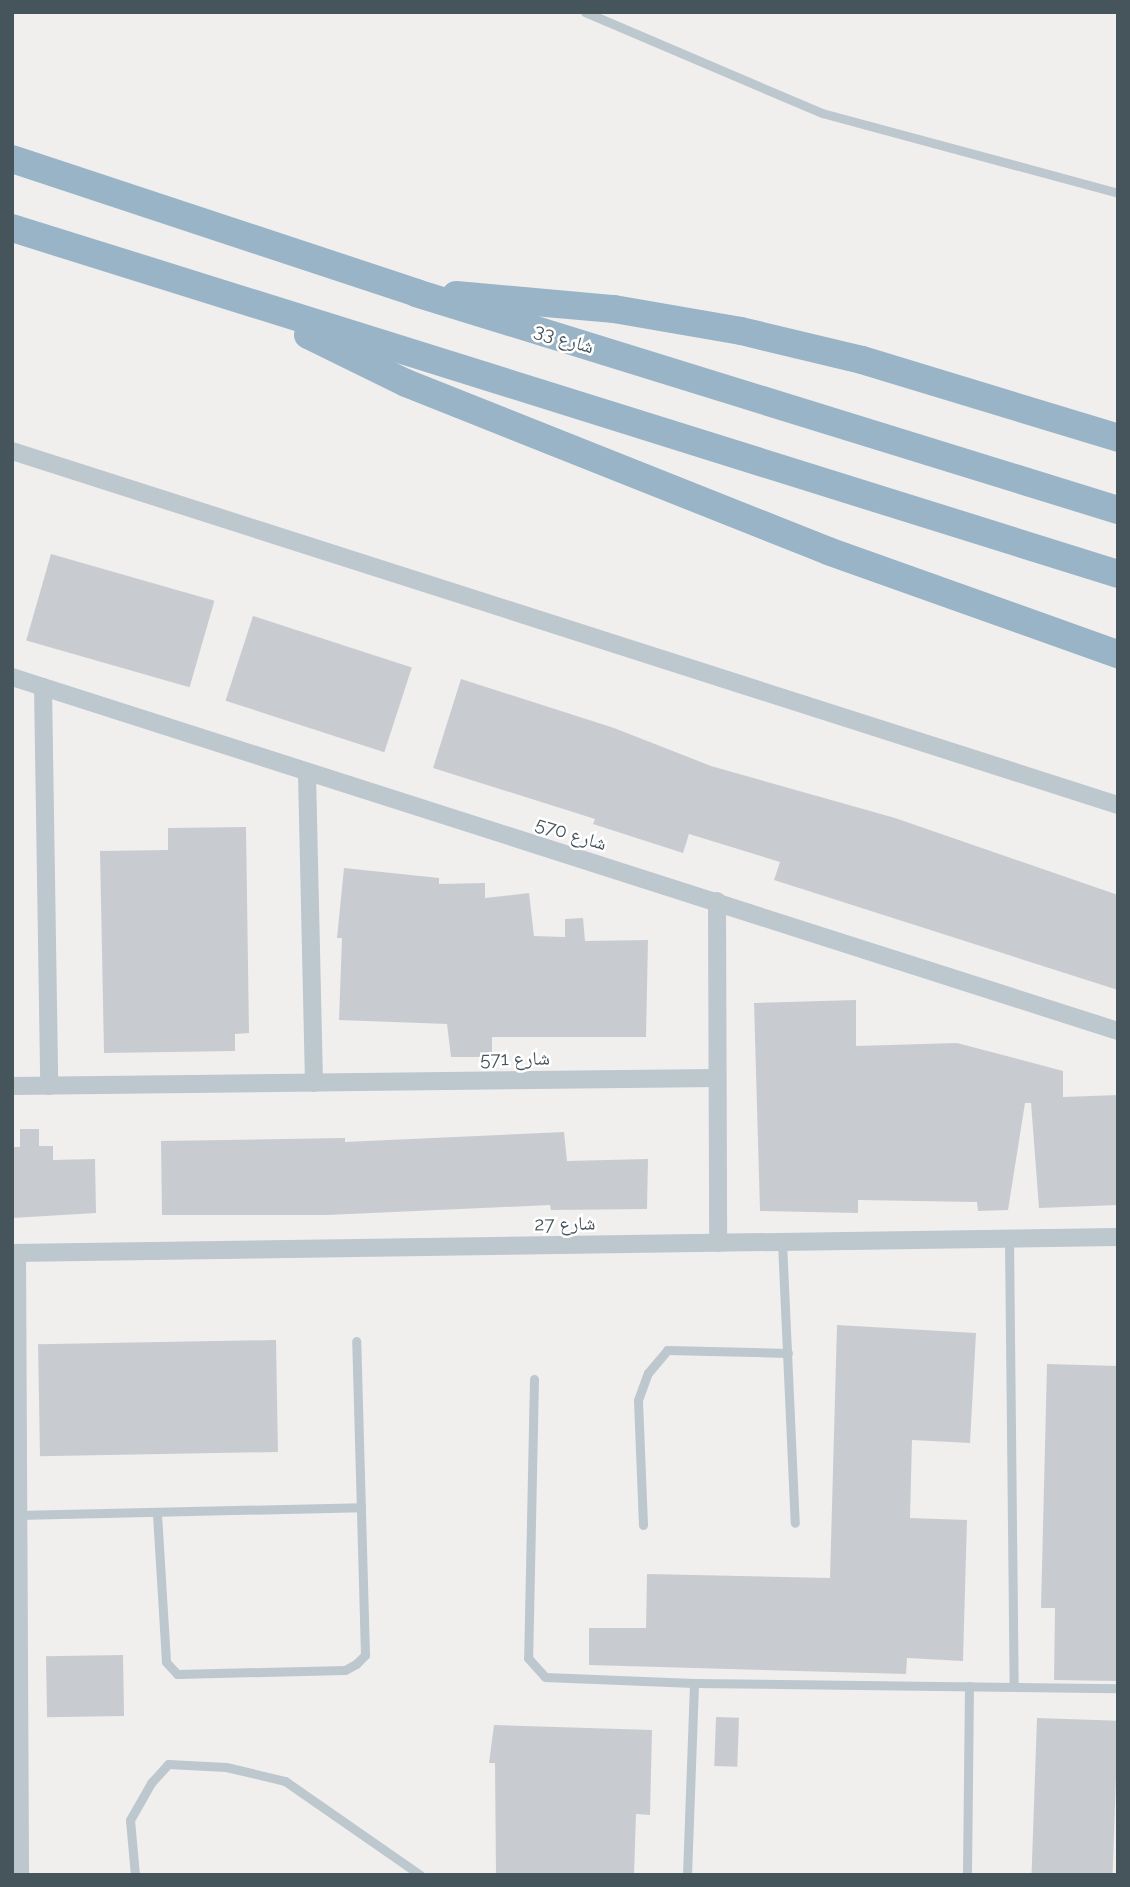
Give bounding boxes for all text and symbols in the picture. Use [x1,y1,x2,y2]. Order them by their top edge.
street label: شارع 33 [531,319,597,359]
street label: شارع 570 [533,812,609,856]
street label: شارع 571 [480,1047,550,1071]
street label: شارع 27 [534,1212,596,1236]

